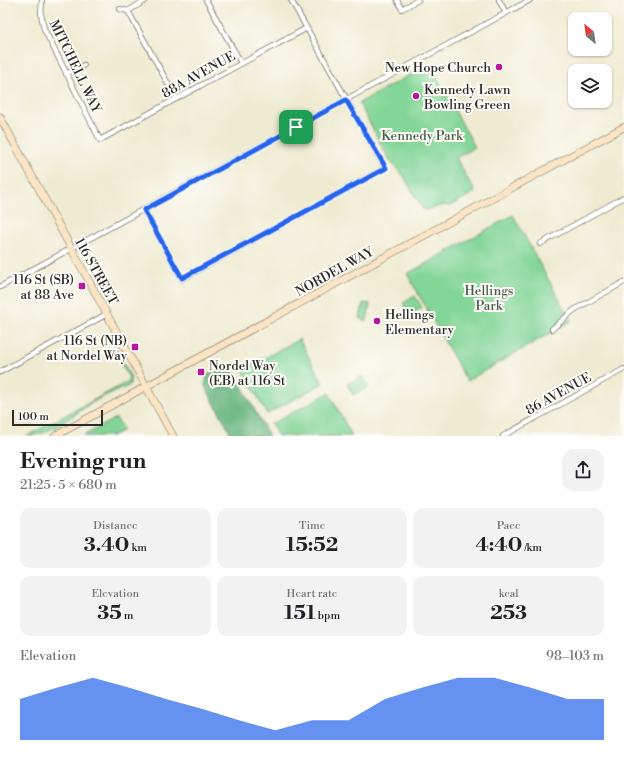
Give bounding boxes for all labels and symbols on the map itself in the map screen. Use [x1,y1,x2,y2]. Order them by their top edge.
north arrow [568,12,612,56]
street label: MITCHELL WAY [46,17,105,117]
street label: 88A AVENUE [159,48,238,102]
place label: New Hope Church [385,60,491,76]
marker: New Hope Church [494,62,504,72]
place label: Kennedy Lawn Bowling Green [423,82,511,113]
marker: Kennedy Lawn Bowling Green [411,91,421,101]
pin [279,110,313,144]
park label: Kennedy Park [381,128,464,144]
street label: 116 STREET [71,235,121,308]
street label: NORDEL WAY [293,243,378,300]
place label: 116 St (SB) at 88 Ave [13,272,74,303]
marker: 116 St (SB) at 88 Ave [77,281,87,291]
park label: Hellings Park [464,283,514,314]
place label: Hellings Elementary [385,307,455,338]
marker: Hellings Elementary [372,316,382,326]
place label: 116 St (NB) at Nordel Way [47,333,128,364]
marker: 116 St (NB) at Nordel Way [130,342,140,352]
place label: Nordel Way (EB) at 116 St [209,358,286,389]
marker: Nordel Way (EB) at 116 St [196,367,206,377]
street label: 86 AVENUE [523,369,594,418]
scale bar [12,408,103,427]

